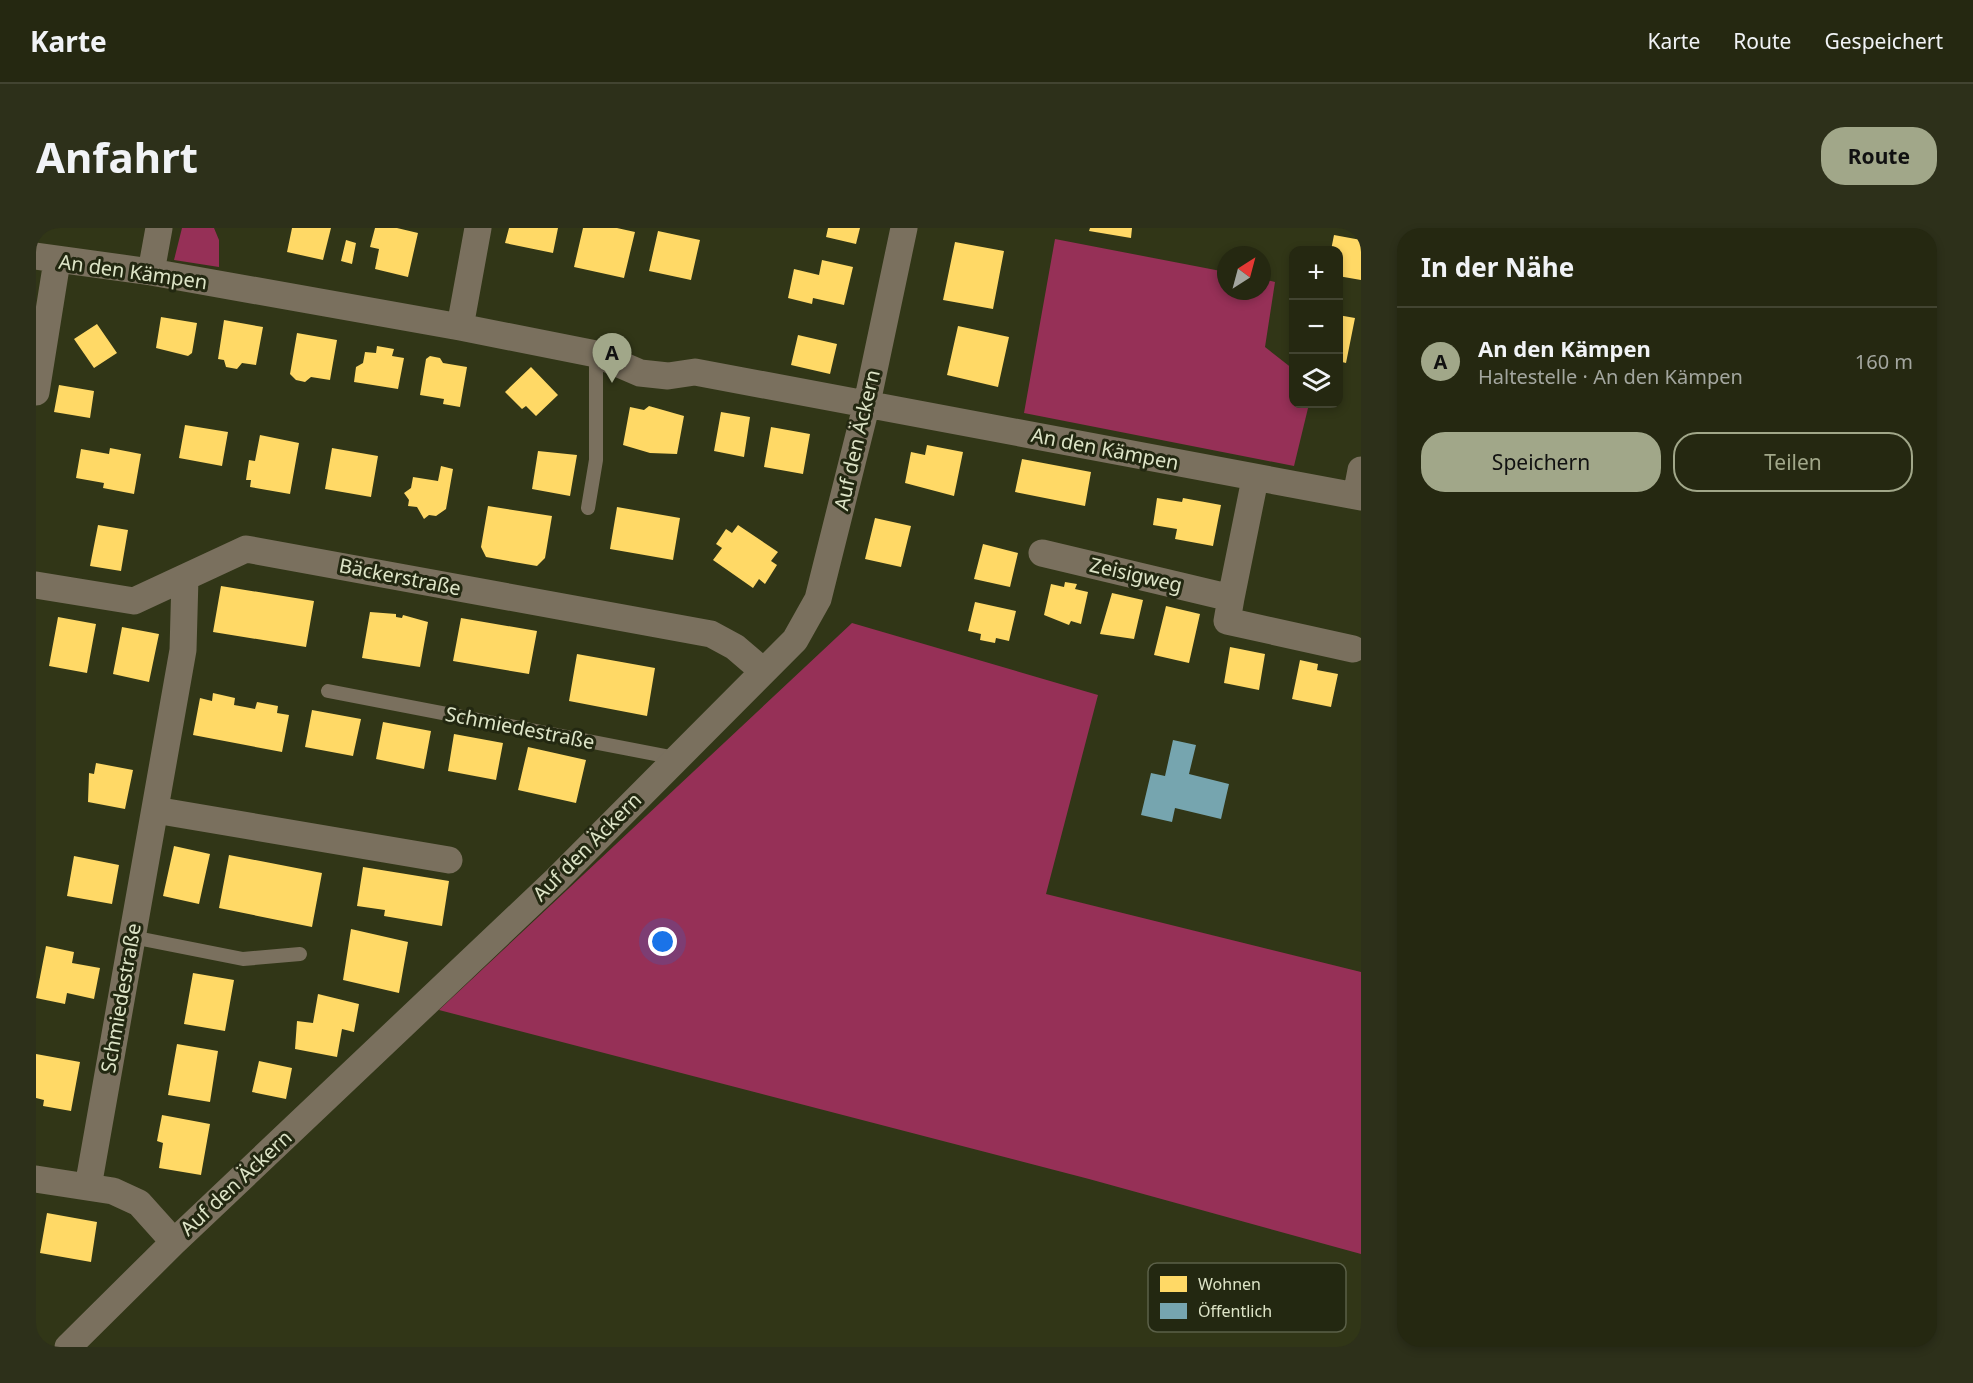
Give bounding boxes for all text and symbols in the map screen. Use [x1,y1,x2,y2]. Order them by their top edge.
text: Karte [30,22,107,60]
text: Karte [1647,27,1700,55]
text: Route [1733,27,1791,55]
text: Gespeichert [1824,27,1943,55]
button: Route [1821,127,1937,185]
text: Anfahrt [36,128,198,185]
north arrow [1217,246,1271,300]
map controls [1289,246,1343,408]
button: + [1289,246,1343,300]
street label: An den Kämpen [57,248,209,295]
text: In der Nähe [1421,249,1574,285]
button: − [1289,300,1343,354]
text: An den Kämpen [1478,333,1651,363]
pin: A [592,334,632,383]
text: A [1434,348,1447,375]
text: 160 m [1855,348,1913,375]
button: layers [1289,354,1343,408]
text: Haltestelle · An den Kämpen [1478,363,1743,390]
street label: Auf den Äckern [827,367,886,513]
street label: An den Kämpen [1029,421,1181,476]
button: Speichern [1421,432,1661,492]
button: Teilen [1673,432,1913,492]
street label: Bäckerstraße [337,551,463,602]
street label: Zeisigweg [1087,551,1185,598]
street label: Schmiedestraße [443,700,597,755]
street label: Auf den Äckern [526,786,647,907]
street label: Schmiedestraße [94,921,147,1075]
your location [648,927,677,956]
street label: Auf den Äckern [174,1124,297,1241]
legend [1148,1263,1346,1332]
text: Wohnen [1198,1273,1261,1295]
text: Öffentlich [1198,1300,1272,1322]

